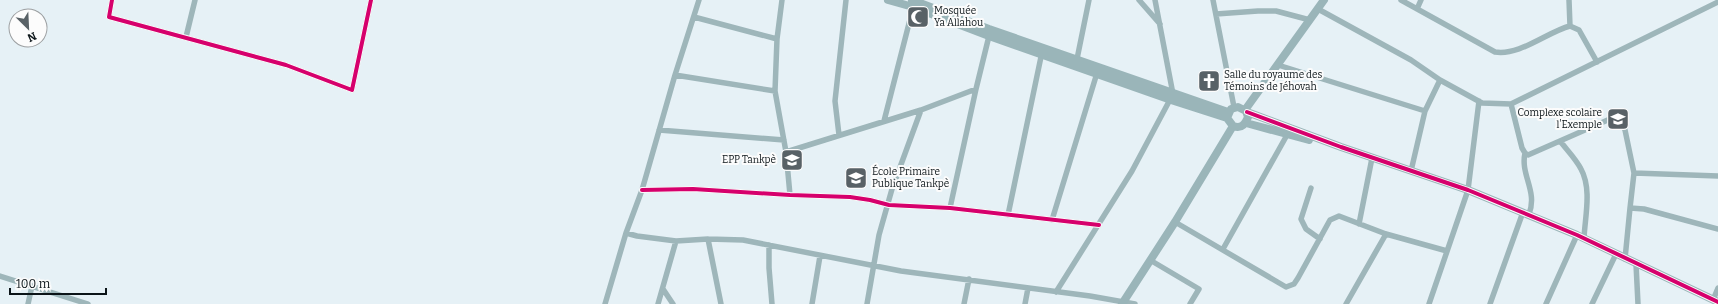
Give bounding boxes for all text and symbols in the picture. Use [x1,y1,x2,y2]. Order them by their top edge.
mosque icon: Mosquée Ya Allahou [905,4,931,30]
place label: Mosquée Ya Allahou [934,5,983,29]
north arrow [8,8,48,48]
text: N [25,29,38,45]
church icon: Salle du royaume des Témoins de Jéhovah [1196,68,1222,94]
place label: Salle du royaume des Témoins de Jéhovah [1224,69,1323,93]
school or university icon: Complexe scolaire l'Exemple [1605,106,1631,132]
place label: Complexe scolaire l'Exemple [1518,107,1602,131]
school or university icon: EPP Tankpè [779,147,805,173]
place label: EPP Tankpè [722,154,776,166]
place label: École Primaire Publique Tankpè [872,164,949,190]
school or university icon: École Primaire Publique Tankpè [843,165,869,191]
scale bar [10,270,106,296]
text: 100 m [16,277,51,291]

